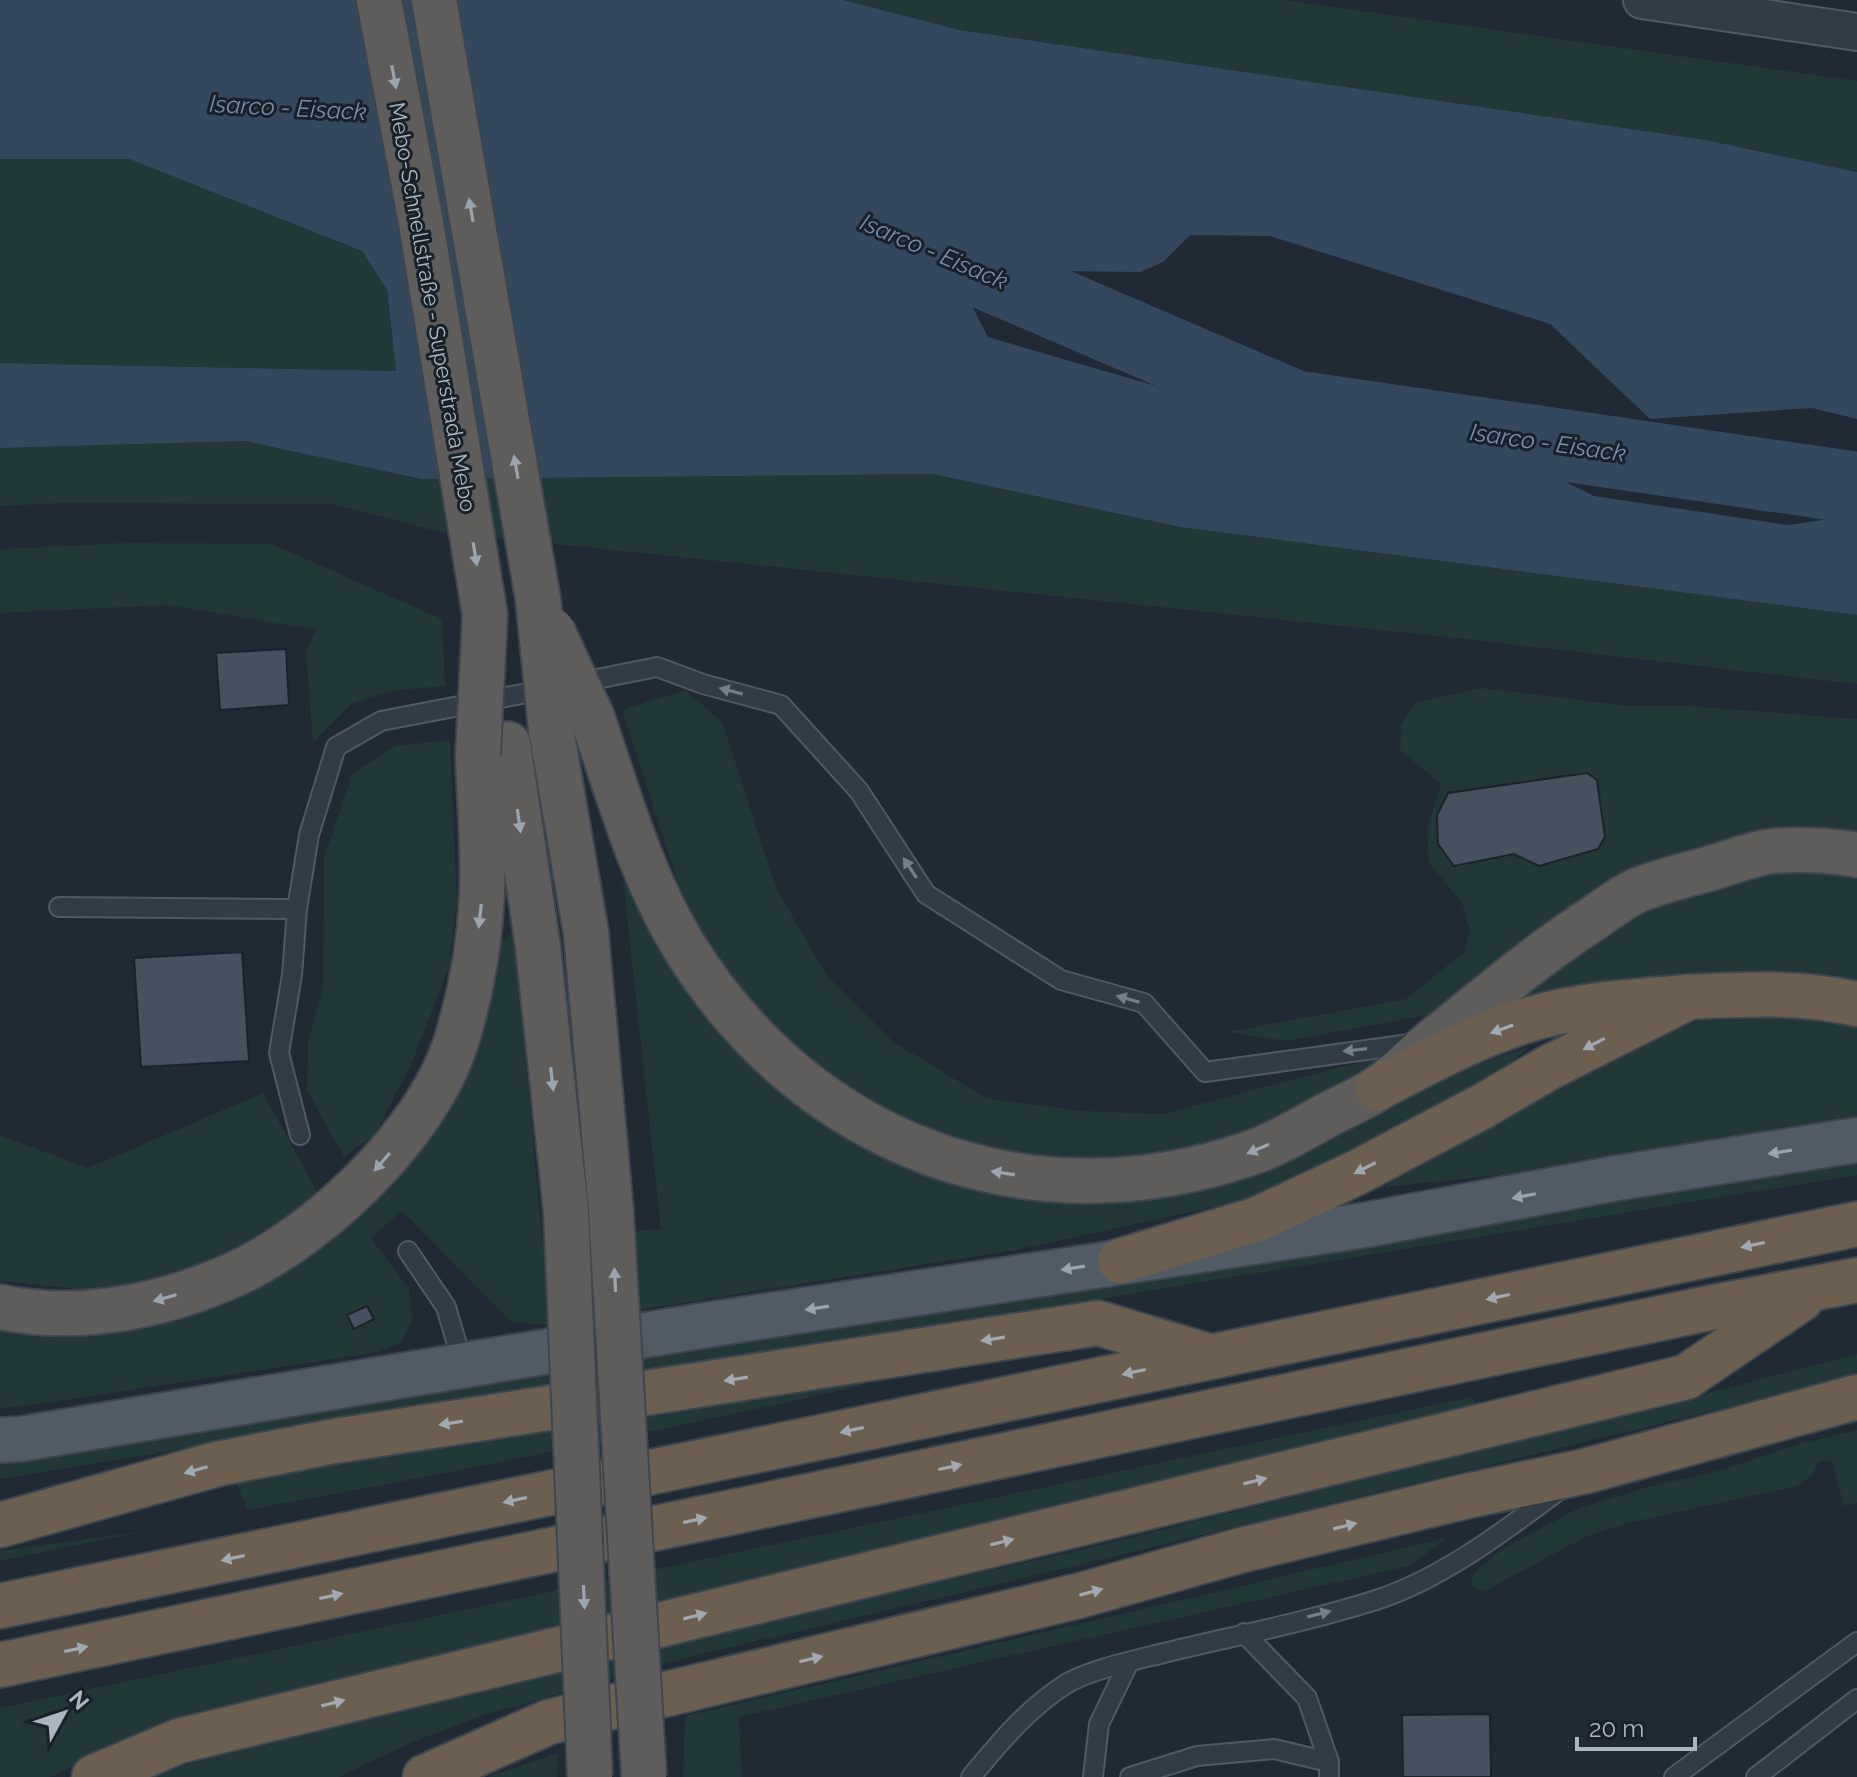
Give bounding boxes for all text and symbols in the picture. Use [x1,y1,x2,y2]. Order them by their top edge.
one-way arrow [388,64,400,89]
water label: Isarco - Eisack [209,89,368,126]
street label: Mebo-Schnellstraße - Superstrada Mebo [384,100,482,514]
one-way arrow [465,198,477,223]
water label: Isarco - Eisack [856,207,1012,296]
water label: Isarco - Eisack [1468,417,1628,468]
one-way arrow [509,454,521,479]
one-way arrow [470,541,482,566]
one-way arrow [718,685,743,697]
one-way arrow [513,809,526,834]
one-way arrow [903,857,917,879]
one-way arrow [473,904,486,929]
one-way arrow [1115,992,1139,1005]
one-way arrow [1490,1024,1514,1036]
one-way arrow [1582,1038,1605,1051]
one-way arrow [1342,1044,1367,1057]
one-way arrow [546,1067,559,1092]
one-way arrow [1246,1143,1270,1156]
one-way arrow [1767,1146,1792,1159]
one-way arrow [374,1151,391,1171]
one-way arrow [1353,1161,1376,1175]
one-way arrow [990,1166,1015,1179]
one-way arrow [1511,1190,1536,1202]
one-way arrow [1740,1239,1765,1252]
one-way arrow [1061,1262,1086,1275]
one-way arrow [608,1267,621,1292]
one-way arrow [153,1292,177,1305]
one-way arrow [1486,1292,1511,1304]
one-way arrow [804,1302,829,1315]
one-way arrow [980,1333,1005,1346]
one-way arrow [1122,1366,1147,1379]
one-way arrow [723,1373,748,1386]
one-way arrow [439,1417,464,1430]
one-way arrow [840,1425,865,1437]
one-way arrow [937,1460,962,1472]
one-way arrow [183,1464,208,1476]
one-way arrow [1243,1474,1268,1487]
one-way arrow [503,1494,528,1507]
one-way arrow [683,1513,708,1525]
one-way arrow [1333,1519,1358,1531]
one-way arrow [990,1535,1015,1547]
one-way arrow [221,1552,246,1565]
one-way arrow [577,1585,590,1610]
one-way arrow [1078,1586,1103,1598]
one-way arrow [319,1589,344,1601]
one-way arrow [1307,1608,1332,1620]
one-way arrow [683,1609,708,1622]
one-way arrow [64,1642,89,1655]
one-way arrow [798,1652,823,1665]
north arrow [24,1673,104,1753]
text: N [64,1685,95,1715]
one-way arrow [321,1696,346,1709]
scale bar [1577,1701,1695,1751]
text: 20 m [1589,1714,1644,1743]

